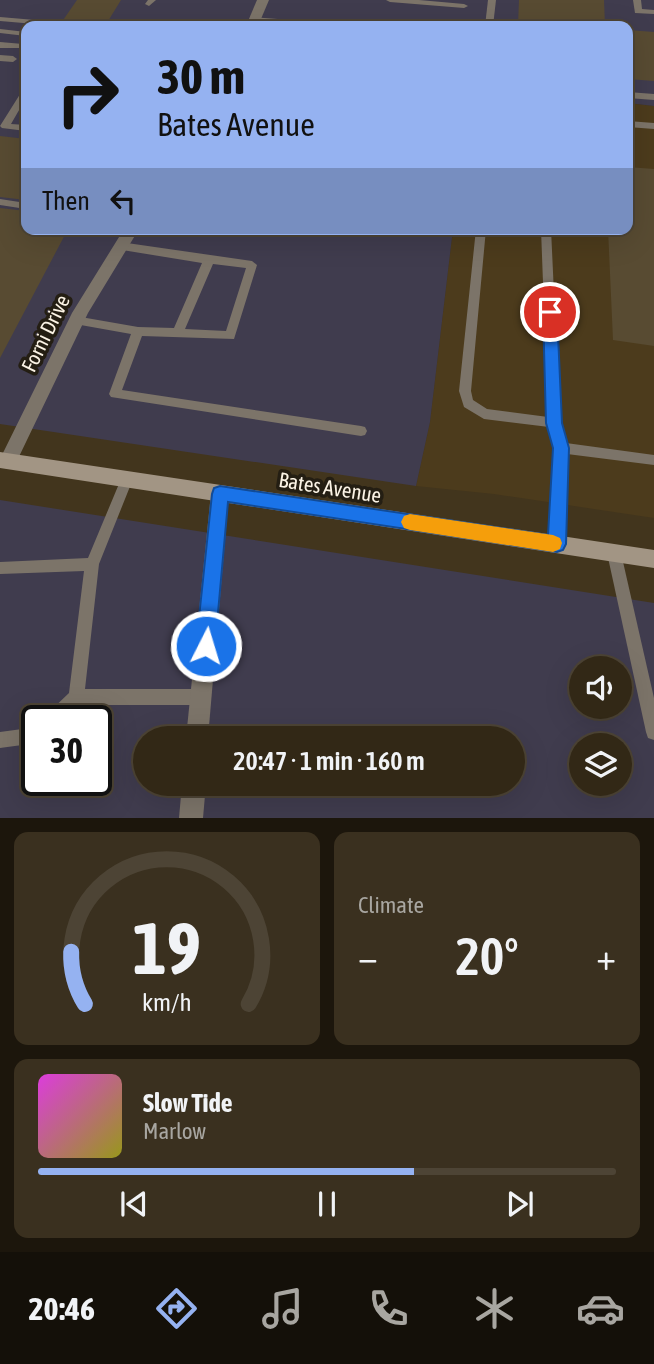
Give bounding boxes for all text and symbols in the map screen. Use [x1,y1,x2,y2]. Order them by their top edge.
text: 30 m [157,48,245,104]
icon: right [42,49,133,140]
text: Bates Avenue [157,106,315,143]
icon: left [104,182,142,220]
text: Then [42,186,90,216]
pin [520,282,580,342]
street label: Forni Drive [16,291,74,375]
icon: arrive [531,293,569,331]
street label: Bates Avenue [277,467,383,507]
position arrow [169,609,243,683]
map controls [569,656,632,796]
button: sound [569,656,632,719]
speed limit sign: 30 [21,705,112,796]
button: layers [569,733,632,796]
text: 20:47 · 1 min · 160 m [233,746,425,776]
text: Climate [358,892,424,918]
text: 19 [133,907,201,990]
text: 20° [455,926,519,986]
text: − [358,935,378,978]
text: + [596,935,616,978]
text: km/h [142,988,192,1016]
text: Slow Tide [143,1088,233,1118]
text: Marlow [143,1118,206,1144]
icon: previous [115,1185,153,1223]
icon: pause [308,1185,346,1223]
icon: next [501,1185,539,1223]
icon: directions [152,1284,201,1333]
icon: music [258,1284,307,1333]
icon: phone [364,1284,413,1333]
icon: climate [470,1284,519,1333]
icon: car [576,1284,625,1333]
text: 20:46 [29,1290,95,1327]

